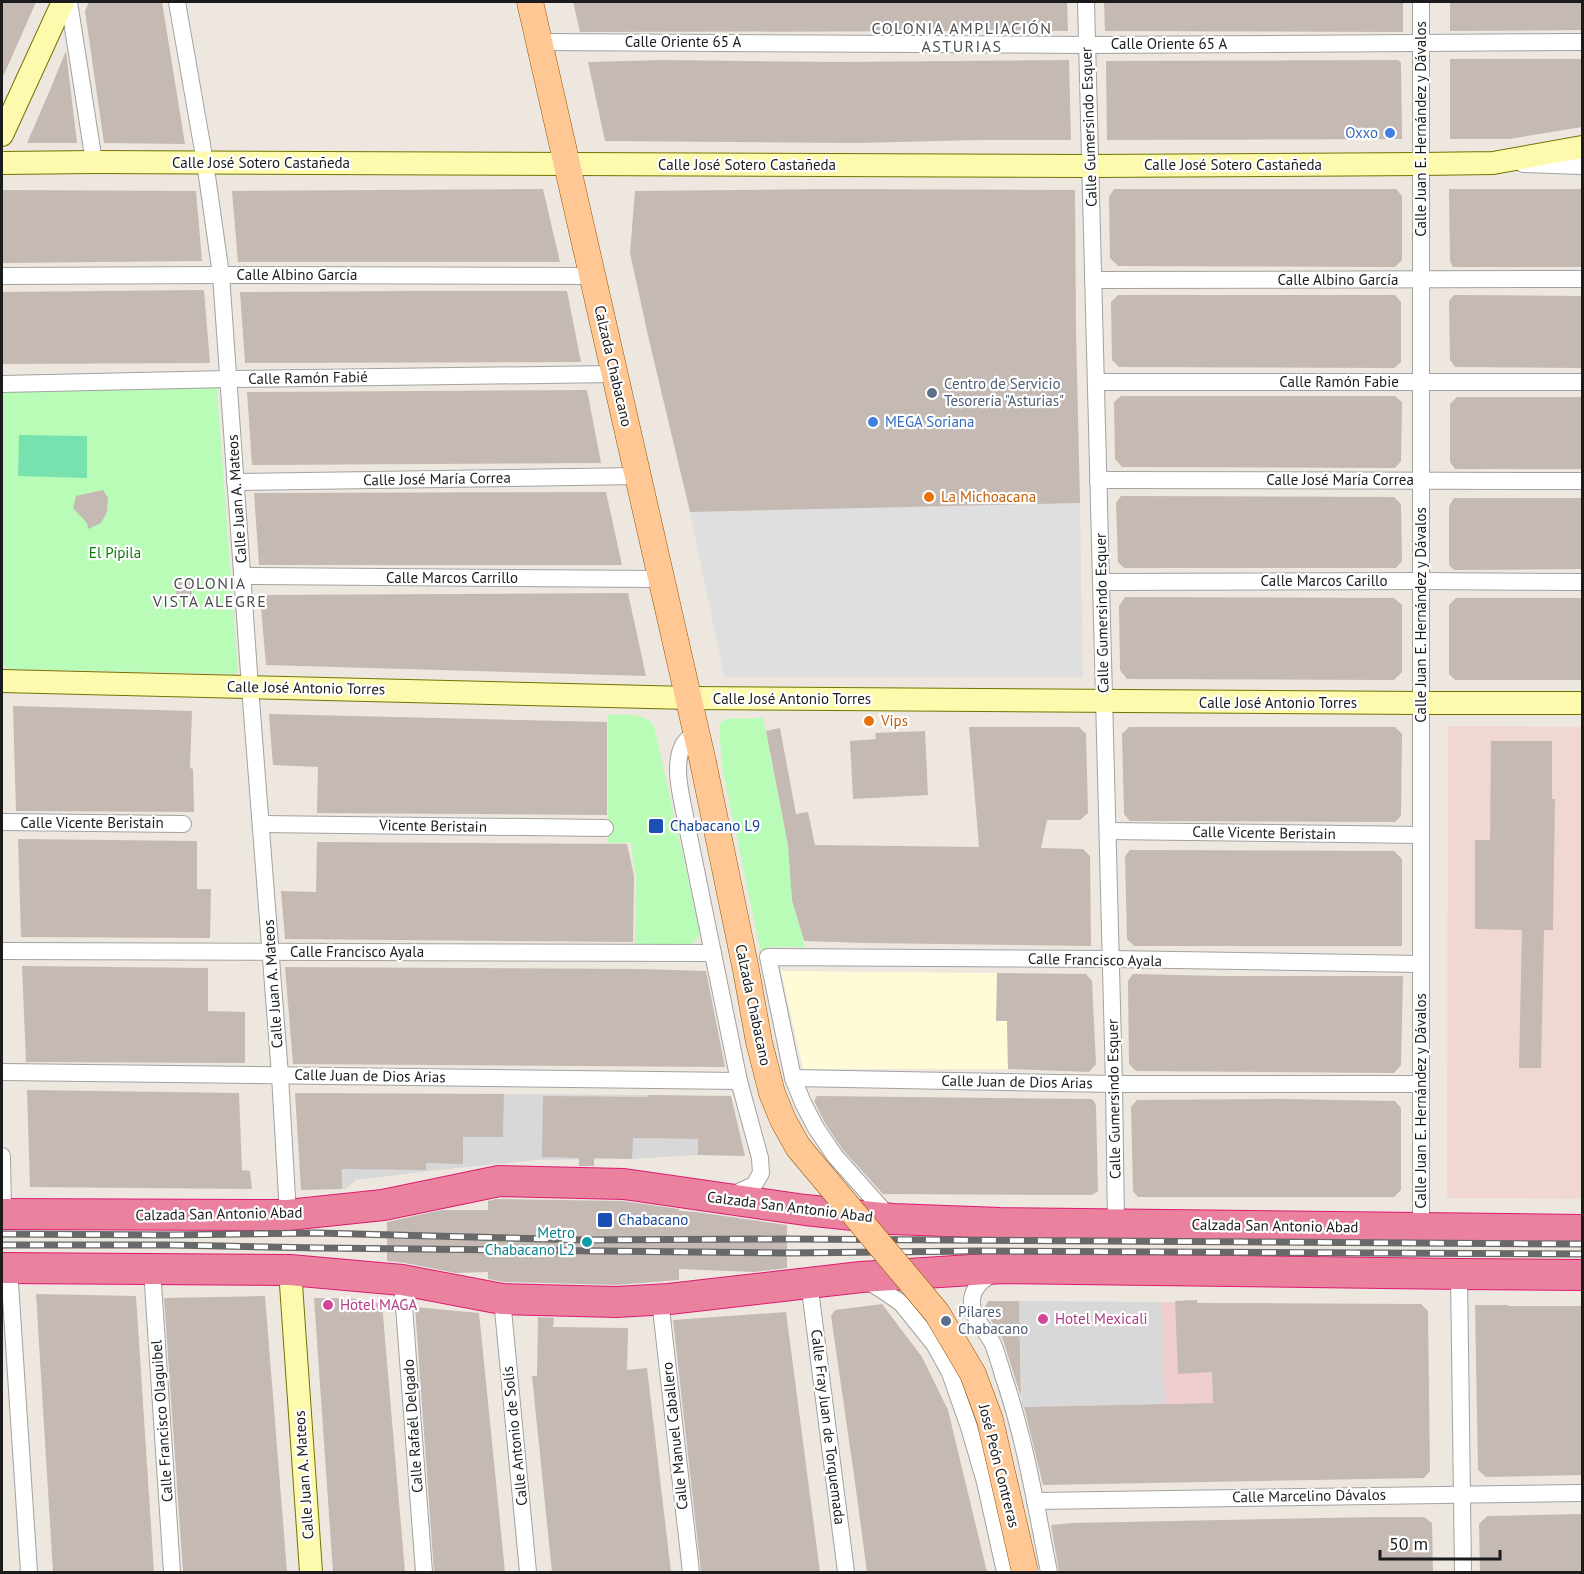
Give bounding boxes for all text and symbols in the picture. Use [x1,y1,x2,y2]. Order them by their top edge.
district label: COLONIA AMPLIACIÓN ASTURIAS [871,18,1053,56]
street label: Calle Juan E. Hernández y Dávalos [1411,21,1430,237]
street label: Calle Oriente 65 A [625,32,741,51]
street label: Calle Oriente 65 A [1111,34,1227,53]
street label: Calle Gumersindo Esquer [1076,47,1101,207]
place label: Oxxo [1345,123,1378,142]
marker: Oxxo [1383,126,1397,140]
street label: Calle José Sotero Castañeda [172,153,350,172]
street label: Calle José Sotero Castañeda [658,155,836,174]
street label: Calle José Sotero Castañeda [1144,155,1322,174]
street label: Calle Albino García [236,265,358,284]
street label: Calle Albino García [1277,270,1399,289]
street label: Calzada Chabacano [590,303,637,428]
street label: Calle Ramón Fabié [248,367,368,388]
street label: Calle Ramón Fabie [1279,372,1399,391]
place label: Centro de Servicio Tesorería "Asturias" [944,374,1064,410]
marker: Centro de Servicio Tesorería "Asturias" [925,386,939,400]
place label: MEGA Soriana [885,412,974,431]
marker: MEGA Soriana [866,415,880,429]
street label: Calle Juan A. Mateos [223,434,250,564]
street label: Calle José María Correa [363,468,511,489]
street label: Calle José María Correa [1266,470,1414,489]
place label: La Michoacana [941,487,1036,506]
marker: La Michoacana [922,490,936,504]
street label: Calle Juan E. Hernández y Dávalos [1411,507,1430,723]
street label: Calle Gumersindo Esquer [1091,533,1112,693]
park label: El Pípila [89,543,141,562]
street label: Calle Marcos Carrillo [386,568,518,587]
street label: Calle Marcos Carillo [1261,571,1388,590]
district label: COLONIA VISTA ALEGRE [152,573,267,611]
street label: Calle José Antonio Torres [227,677,385,698]
street label: Calle José Antonio Torres [713,689,871,708]
street label: Calle José Antonio Torres [1199,693,1357,712]
place label: Vips [880,711,908,730]
marker: Vips [862,714,876,728]
street label: Calle Vicente Beristain [20,813,164,832]
street label: Vicente Beristain [378,815,487,836]
place label: Chabacano L9 [670,816,760,835]
marker: Chabacano L9 [647,817,665,835]
street label: Calle Vicente Beristain [1192,822,1336,843]
street label: Calle Juan A. Mateos [259,919,286,1049]
street label: Calle Francisco Ayala [290,942,424,961]
street label: Calzada Chabacano [731,942,776,1068]
street label: Calle Francisco Ayala [1028,949,1162,970]
street label: Calle Juan E. Hernández y Dávalos [1411,993,1430,1209]
street label: Calle Gumersindo Esquer [1103,1019,1124,1179]
street label: Calle Juan de Dios Arias [294,1065,446,1086]
street label: Calle Juan de Dios Arias [941,1071,1093,1092]
street label: Calzada San Antonio Abad [706,1187,874,1226]
street label: Calzada San Antonio Abad [135,1203,303,1224]
place label: Chabacano [618,1210,688,1229]
marker: Chabacano [596,1211,614,1229]
street label: Calzada San Antonio Abad [1191,1215,1359,1236]
place label: Metro Chabacano L2 [485,1223,575,1259]
marker: Metro Chabacano L2 [580,1235,594,1249]
place label: Hotel MAGA [340,1295,417,1314]
marker: Hotel MAGA [321,1298,335,1312]
place label: Pilares Chabacano [958,1302,1028,1338]
place label: Hotel Mexicali [1055,1309,1148,1328]
marker: Hotel Mexicali [1036,1312,1050,1326]
marker: Pilares Chabacano [939,1314,953,1328]
street label: Calle Fray Juan de Torquemada [807,1328,850,1526]
street label: Calle Francisco Olaguibel [146,1339,177,1503]
street label: Calle Rafaél Delgado [398,1359,427,1494]
street label: Calle Manuel Caballero [657,1361,692,1511]
street label: Calle Antonio de Solís [498,1365,531,1507]
street label: José Peón Contreras [975,1401,1024,1530]
street label: Calle Juan A. Mateos [290,1410,317,1540]
street label: Calle Marcelino Dávalos [1232,1485,1386,1506]
scale bar [1380,1523,1500,1561]
text: 50 m [1389,1532,1428,1555]

